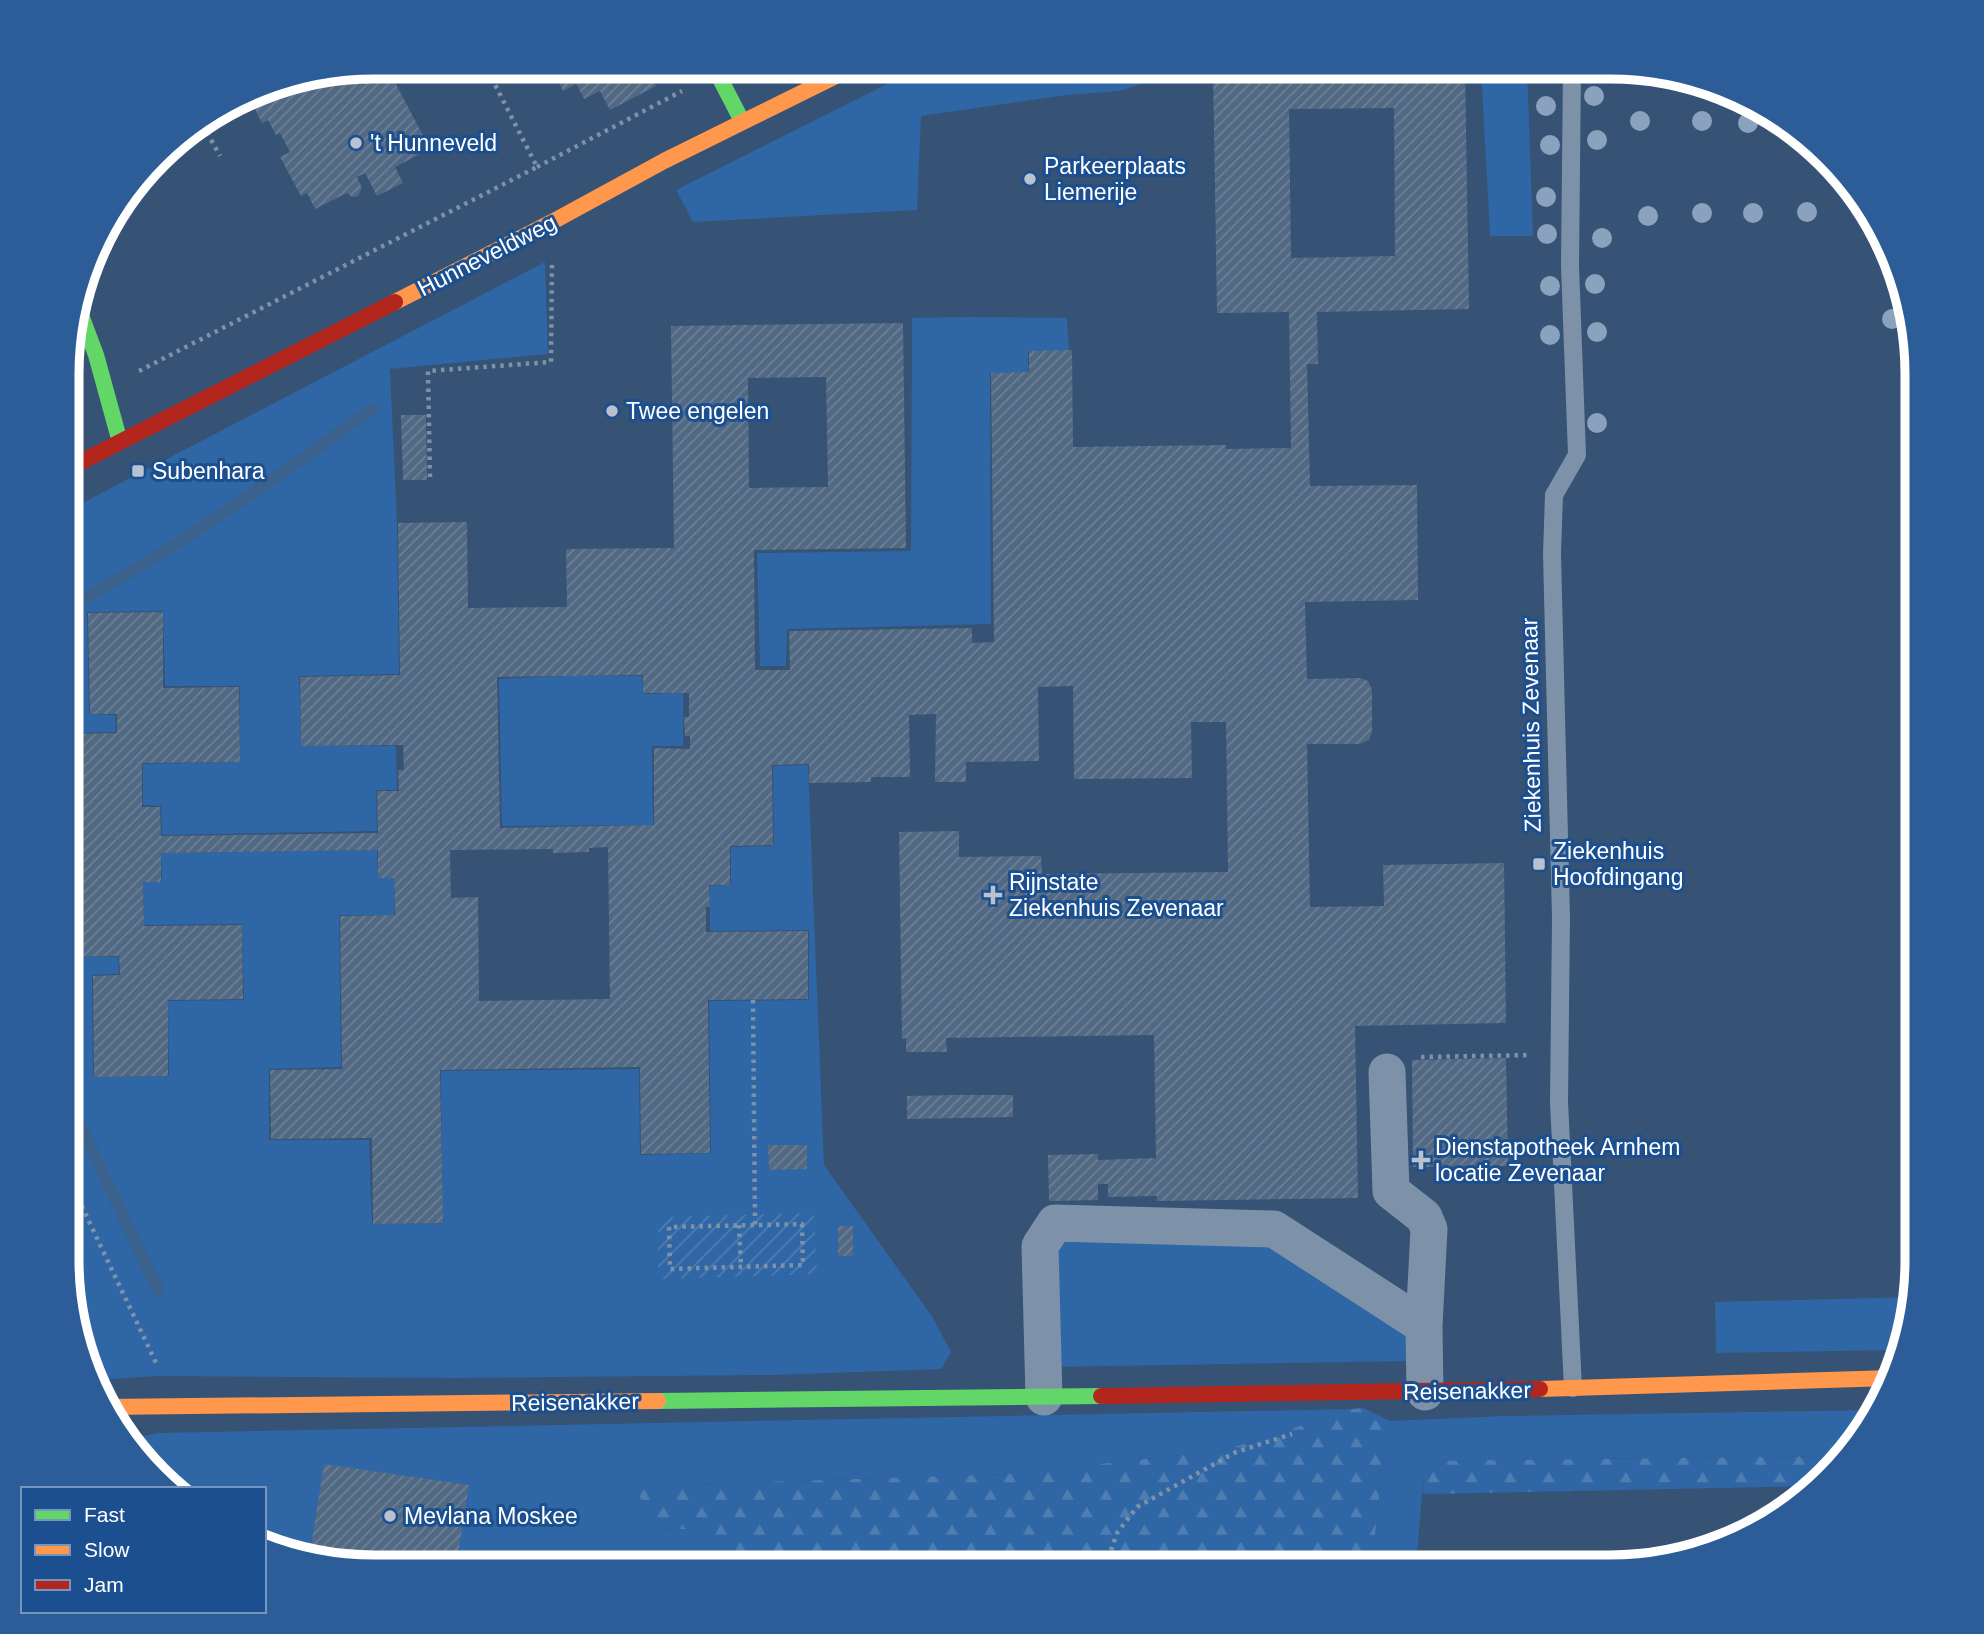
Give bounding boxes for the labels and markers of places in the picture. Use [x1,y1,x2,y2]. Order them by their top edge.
place label: 't Hunneveld [370,130,497,156]
marker: 't Hunneveld [348,135,364,151]
place label: Parkeerplaats Liemerije [1044,153,1186,205]
marker: Parkeerplaats Liemerije [1022,171,1038,187]
place label: Twee engelen [626,398,769,424]
marker: Twee engelen [604,403,620,419]
place label: Subenhara [152,458,265,484]
marker: Subenhara [130,463,146,479]
place label: Ziekenhuis Hoofdingang [1553,838,1683,890]
marker: Ziekenhuis Hoofdingang [1531,856,1547,872]
place label: Rijnstate Ziekenhuis Zevenaar [1009,869,1224,921]
marker: Rijnstate Ziekenhuis Zevenaar [983,885,1003,905]
place label: Dienstapotheek Arnhem locatie Zevenaar [1435,1134,1681,1186]
marker: Dienstapotheek Arnhem locatie Zevenaar [1413,1152,1429,1168]
place label: Mevlana Moskee [404,1503,578,1529]
marker: Mevlana Moskee [382,1508,398,1524]

